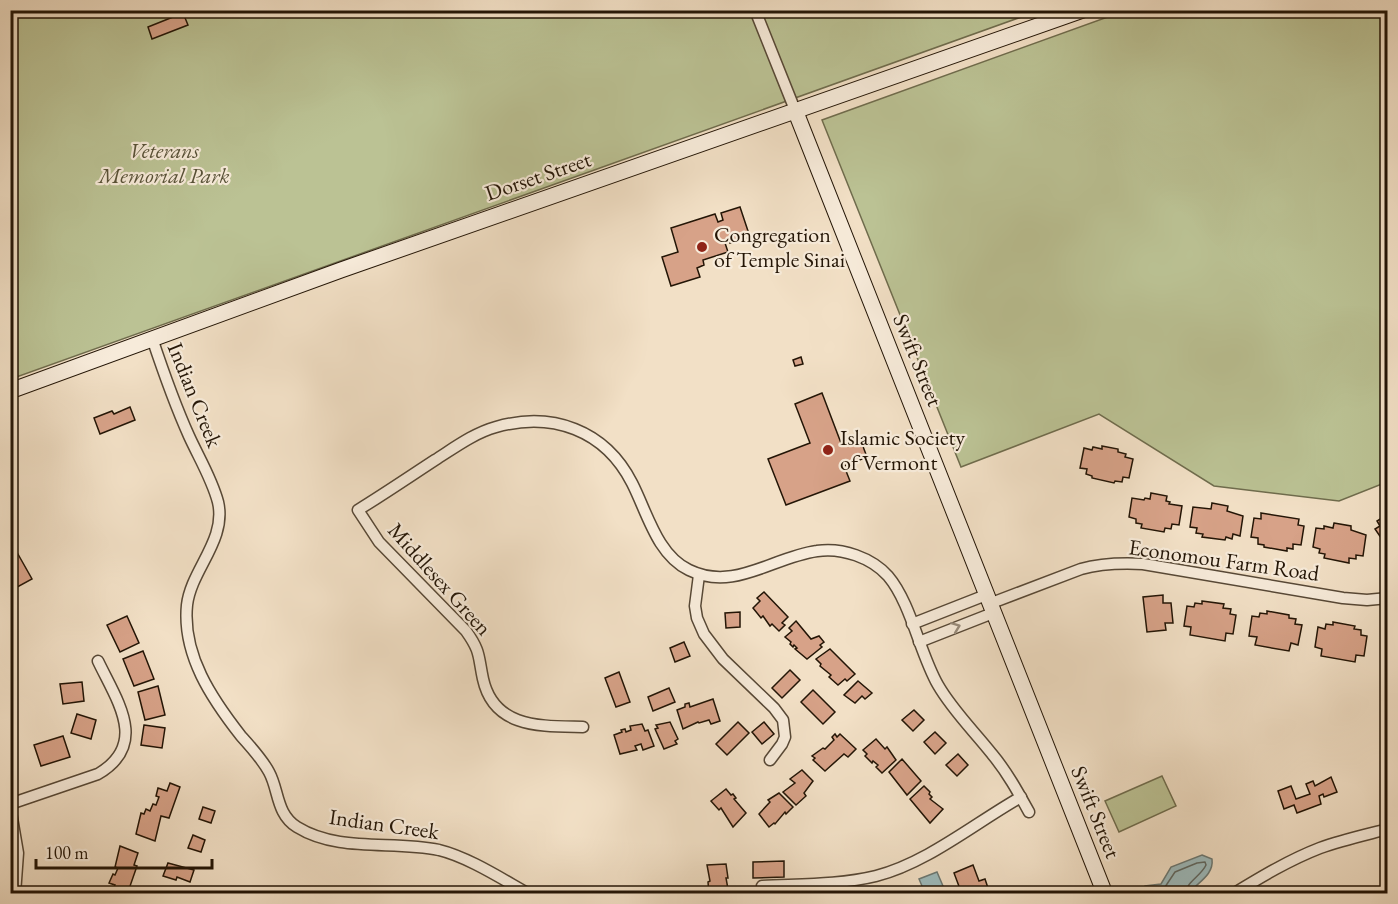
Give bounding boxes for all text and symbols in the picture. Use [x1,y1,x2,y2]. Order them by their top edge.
park label: Veterans Memorial Park [96,136,230,190]
street label: Dorset Street [481,144,595,208]
place label: Congregation of Temple Sinai [714,220,845,274]
marker: Congregation of Temple Sinai [695,240,709,254]
street label: Swift Street [886,309,950,411]
street label: Indian Creek [161,338,229,452]
place label: Islamic Society of Vermont [840,423,965,477]
marker: Islamic Society of Vermont [821,443,835,457]
street label: Middlesex Green [382,516,499,642]
street label: Economou Farm Road [1127,532,1322,588]
one-way arrow [950,622,961,635]
street label: Swift Street [1064,761,1128,863]
street label: Indian Creek [327,802,441,846]
scale bar [36,832,212,870]
text: 100 m [45,841,89,864]

